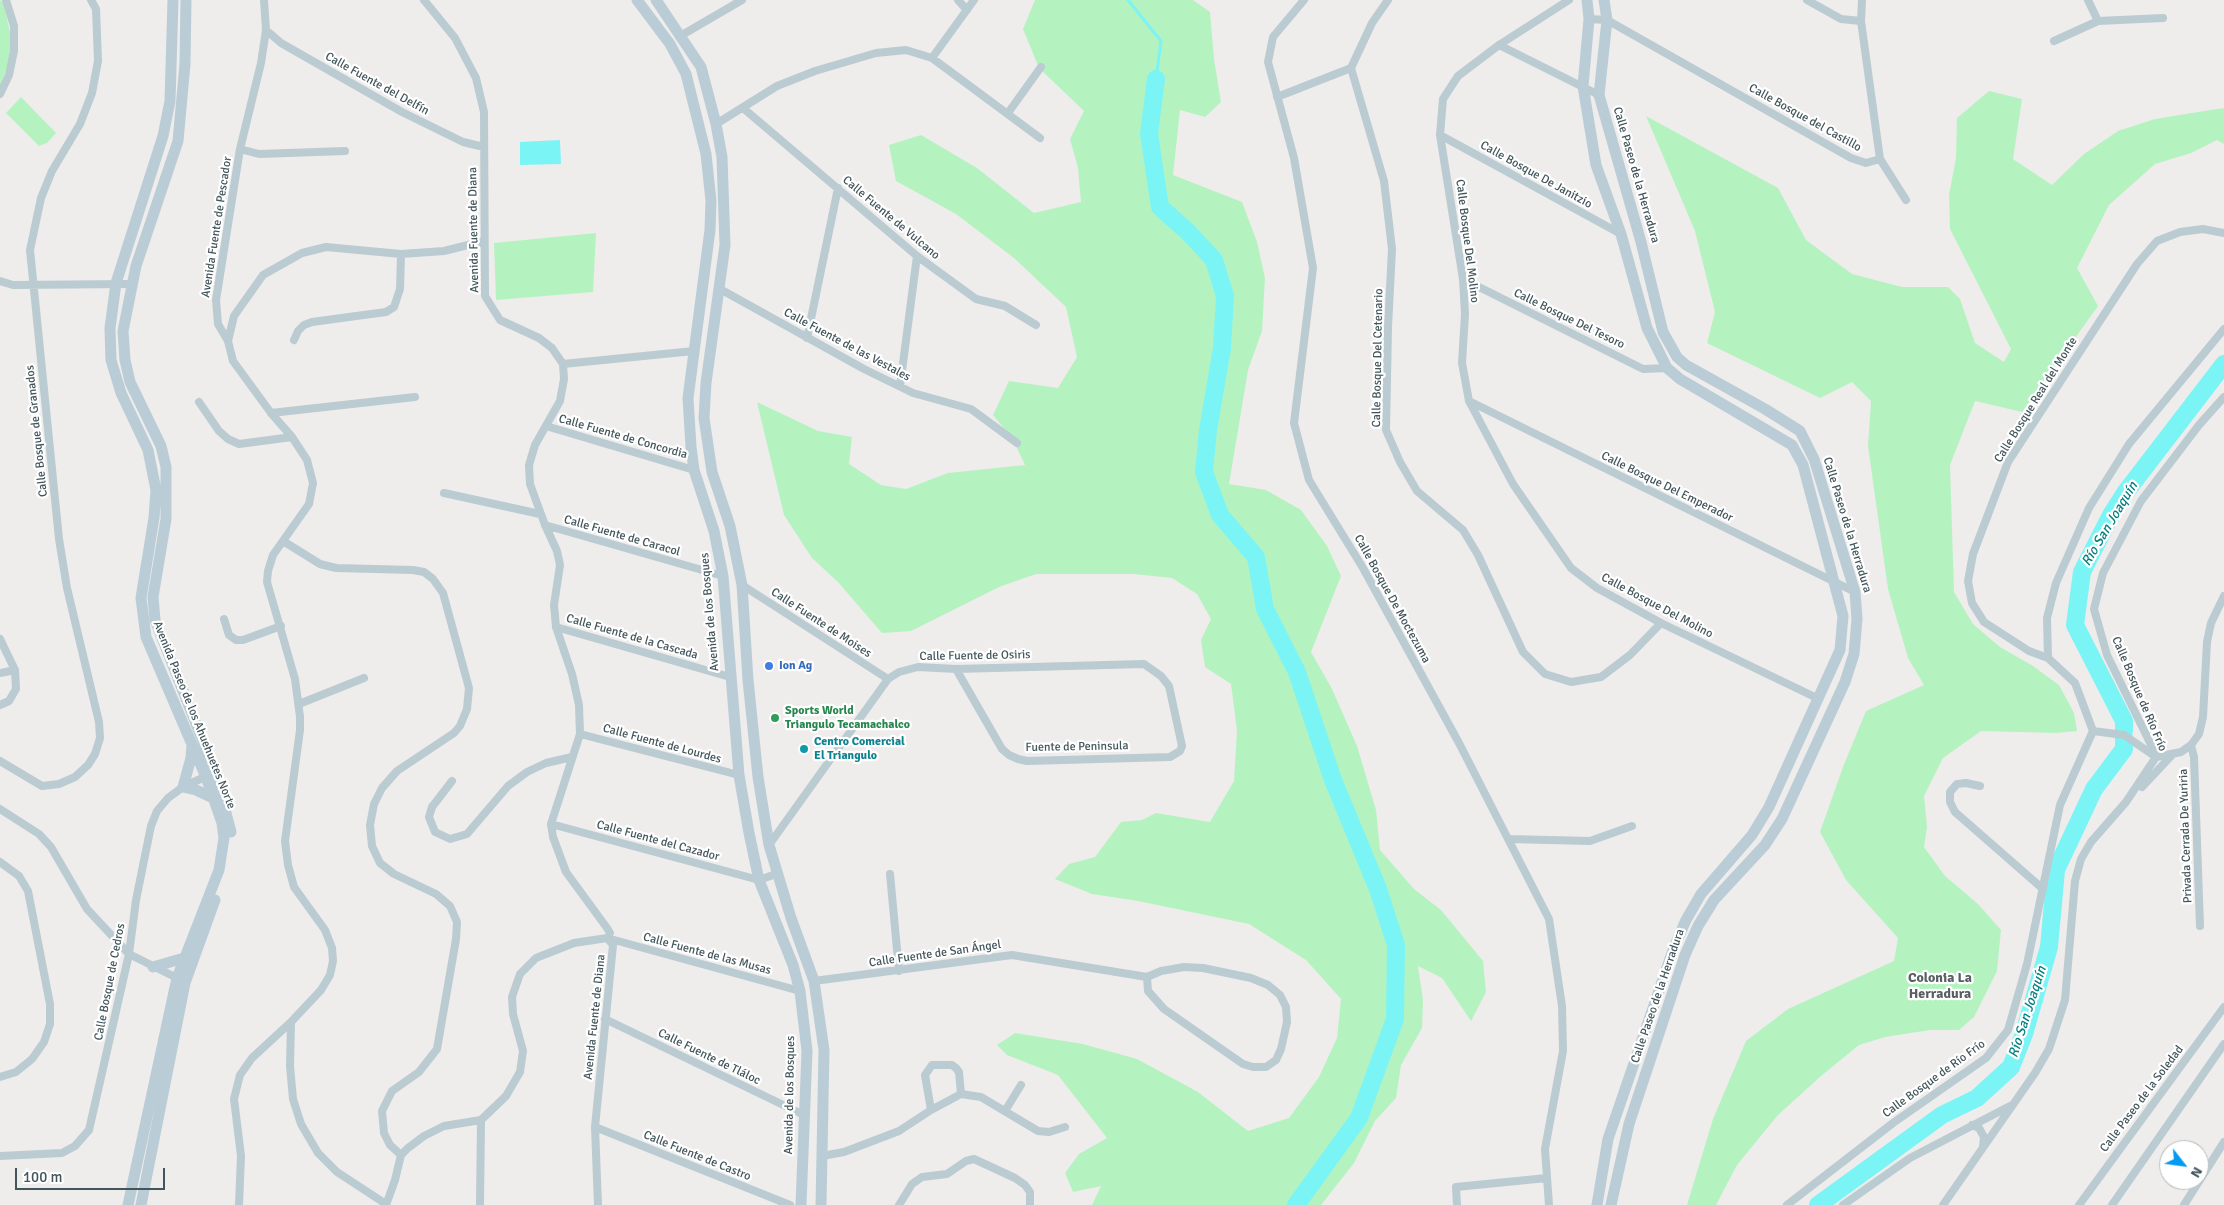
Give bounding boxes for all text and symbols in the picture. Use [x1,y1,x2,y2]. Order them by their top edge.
street label: Calle Fuente del Delfín [323,49,431,119]
street label: Calle Bosque del Castillo [1746,81,1864,155]
street label: Calle Paseo de la Herradura [1610,105,1662,245]
street label: Calle Bosque De Janitzio [1478,138,1594,212]
street label: Avenida Fuente de Pescador [199,155,235,299]
street label: Avenida Fuente de Diana [466,167,482,293]
street label: Calle Fuente de Vulcano [839,173,943,263]
street label: Calle Bosque Del Molino [1452,178,1482,304]
street label: Calle Bosque Del Tesoro [1511,286,1627,352]
street label: Calle Bosque Del Cetenario [1370,288,1386,428]
street label: Calle Fuente de las Vestales [781,305,913,385]
street label: Calle Bosque Real del Monte [1991,335,2081,465]
street label: Calle Bosque de Granados [23,364,51,498]
street label: Calle Fuente de Concordia [557,412,689,462]
street label: Calle Bosque Del Emperador [1599,449,1735,525]
street label: Calle Paseo de la Herradura [1820,456,1874,594]
water label: Río San Joaquín [2078,479,2142,569]
street label: Calle Fuente de Caracol [562,512,682,560]
street label: Calle Bosque De Moctezuma [1351,532,1433,666]
street label: Avenida de los Bosques [698,552,722,672]
street label: Calle Bosque Del Molino [1599,570,1715,642]
street label: Calle Fuente de Moises [768,585,874,661]
street label: Calle Fuente de la Cascada [564,611,700,663]
street label: Avenida Paseo de los Ahuehuetes Norte [150,619,238,811]
street label: Calle Bosque de Río Frío [2108,634,2170,754]
street label: Calle Fuente de Osiris [919,648,1031,664]
place label: Ion Ag [779,659,812,673]
marker: Ion Ag [763,660,775,672]
place label: Sports World Triangulo Tecamachalco [785,704,910,732]
marker: Sports World Triangulo Tecamachalco [769,712,781,724]
street label: Calle Fuente de Lourdes [601,721,723,767]
place label: Centro Comercial El Triangulo [814,735,905,763]
street label: Fuente de Peninsula [1025,739,1129,755]
marker: Centro Comercial El Triangulo [798,743,810,755]
street label: Privada Cerrada De Yuriria [2176,769,2196,903]
street label: Calle Fuente del Cazador [595,818,721,864]
street label: Calle Bosque de Cedros [92,922,128,1042]
street label: Calle Paseo de la Herradura [1628,927,1688,1065]
street label: Calle Fuente de las Musas [641,930,773,978]
street label: Calle Fuente de San Ángel [868,938,1002,970]
street label: Avenida Fuente de Diana [581,954,609,1080]
water label: Río San Joaquín [2005,964,2051,1060]
district label: Colonia La Herradura [1908,970,1972,1002]
street label: Calle Fuente de Tláloc [655,1026,763,1088]
street label: Avenida de los Bosques [782,1036,798,1154]
street label: Calle Bosque de Río Frío [1880,1037,1988,1121]
street label: Calle Paseo de la Soledad [2097,1043,2187,1155]
street label: Calle Fuente de Castro [641,1128,753,1184]
north arrow [2159,1140,2209,1190]
scale bar [18,1158,168,1190]
text: N [2187,1164,2206,1181]
text: 100 m [23,1168,63,1186]

